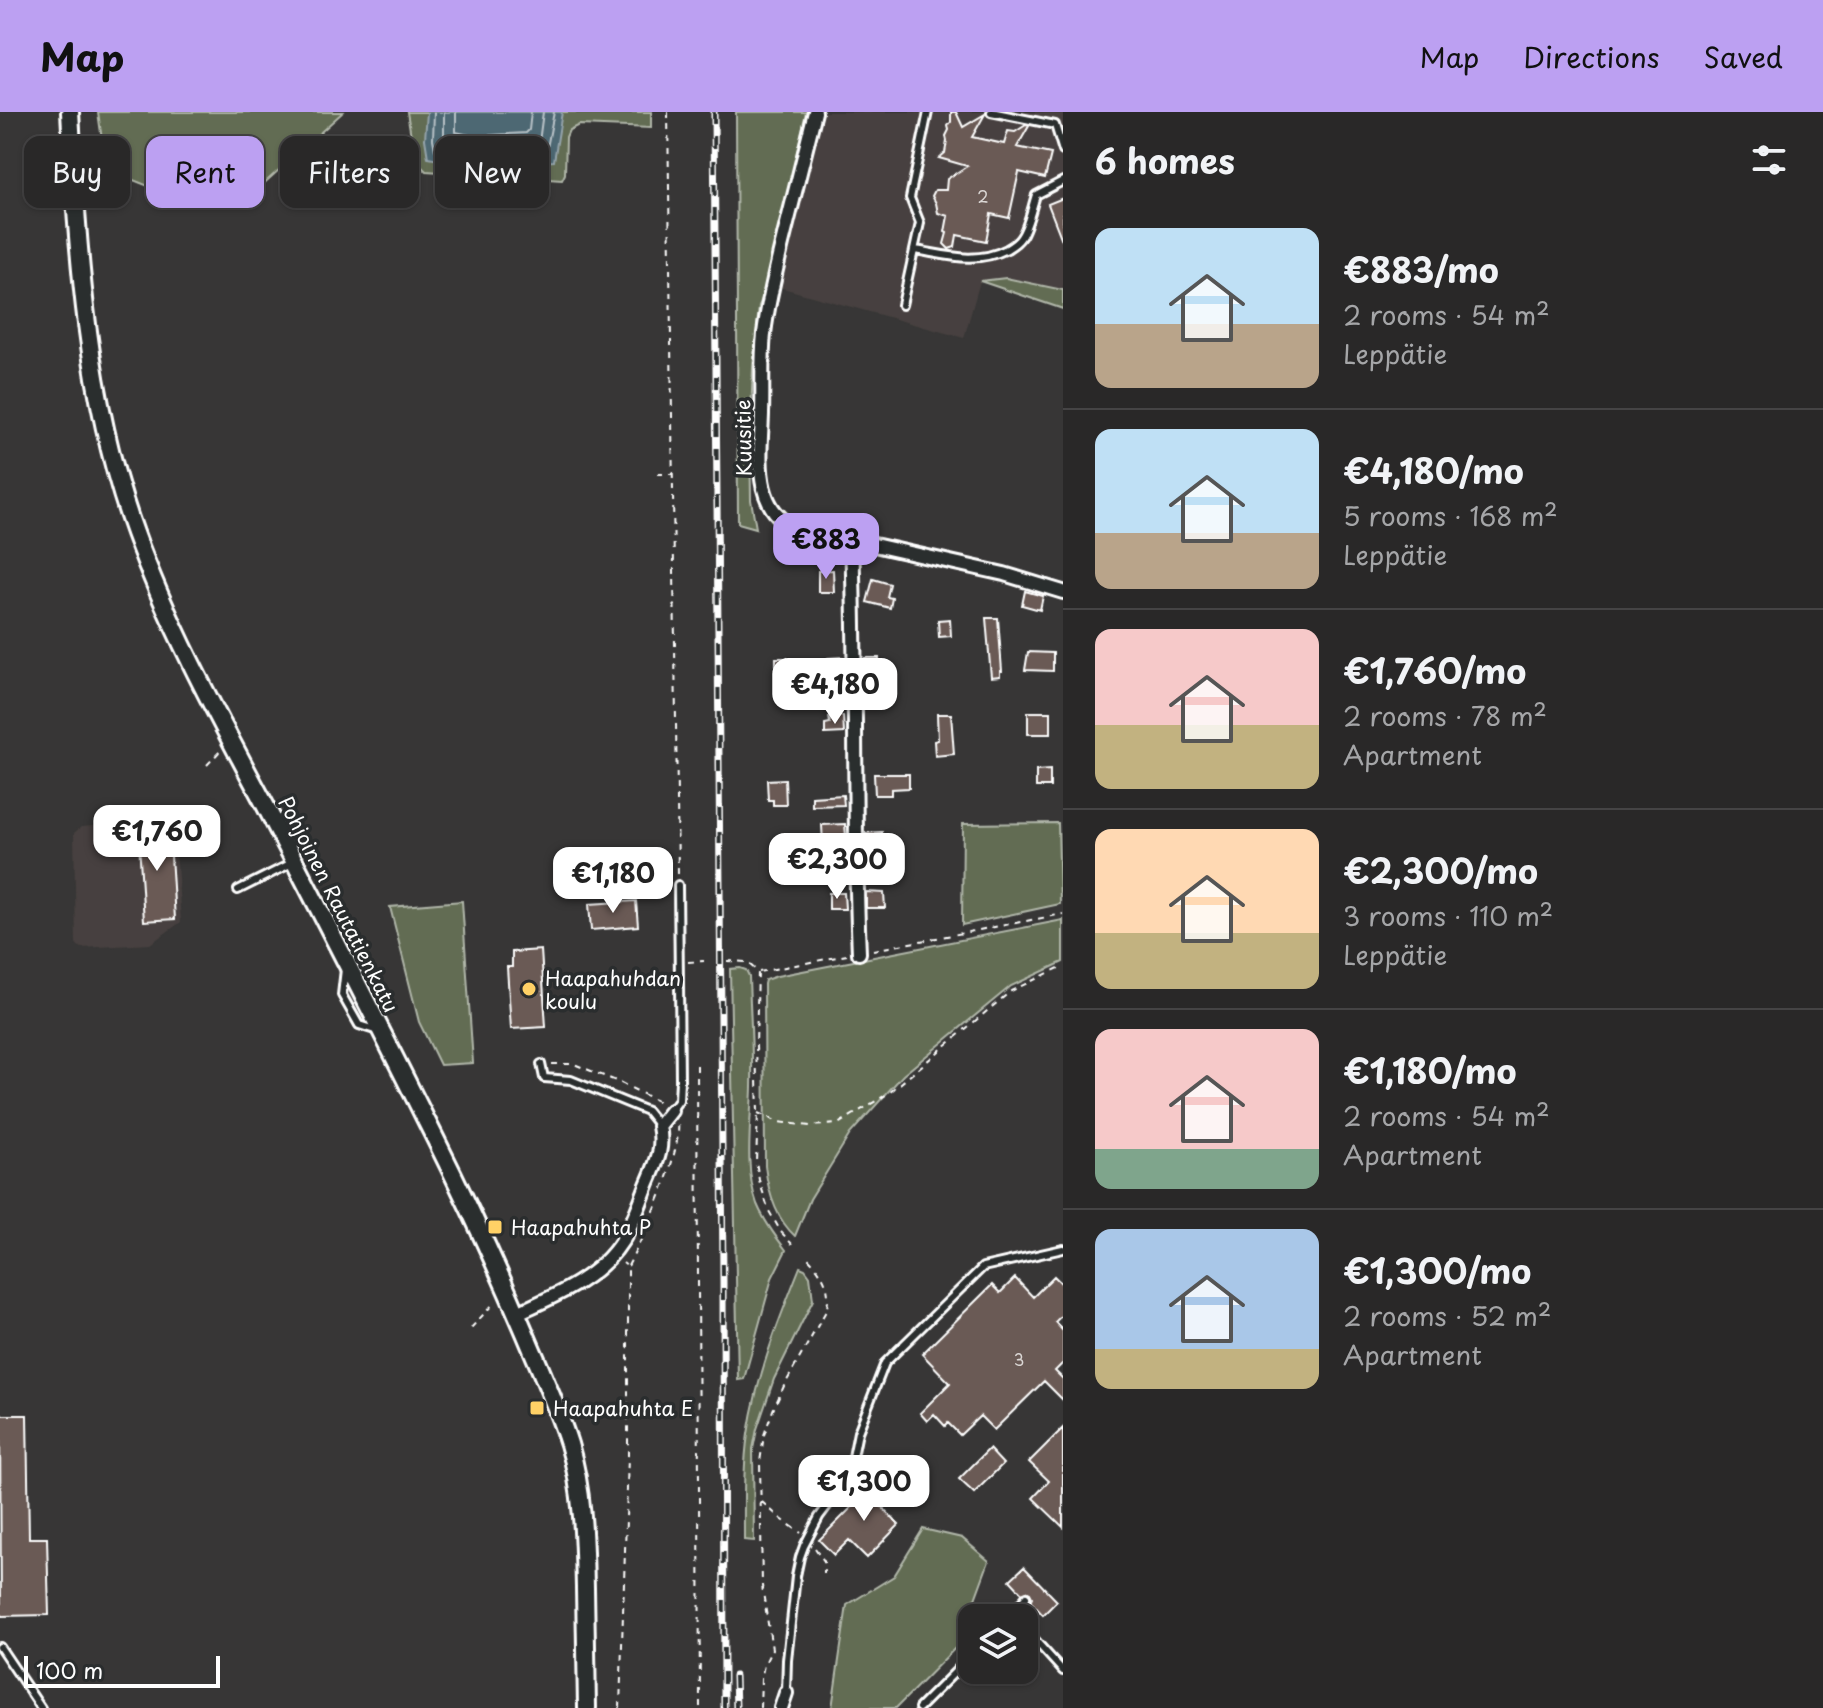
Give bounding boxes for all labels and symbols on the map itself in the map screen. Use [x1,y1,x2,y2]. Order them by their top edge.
house number: 2 [977,184,989,208]
street label: Kuusitie [727,399,759,477]
pin: €883 [779,513,873,581]
pin: €4,180 [770,658,900,726]
street label: Pohjoinen Rautatienkatu [271,791,407,1017]
pin: €1,760 [92,805,222,873]
pin: €2,300 [772,833,902,901]
pin: €1,180 [548,847,678,915]
place label: Haapahuhdan koulu [545,963,681,1016]
marker: Haapahuhdan koulu [520,980,538,998]
place label: Haapahuhta P [511,1212,651,1242]
marker: Haapahuhta P [486,1218,504,1236]
house number: 3 [1014,1347,1024,1371]
place label: Haapahuhta E [553,1393,693,1423]
marker: Haapahuhta E [528,1399,546,1417]
pin: €1,300 [799,1455,929,1523]
scale bar [24,1652,220,1688]

